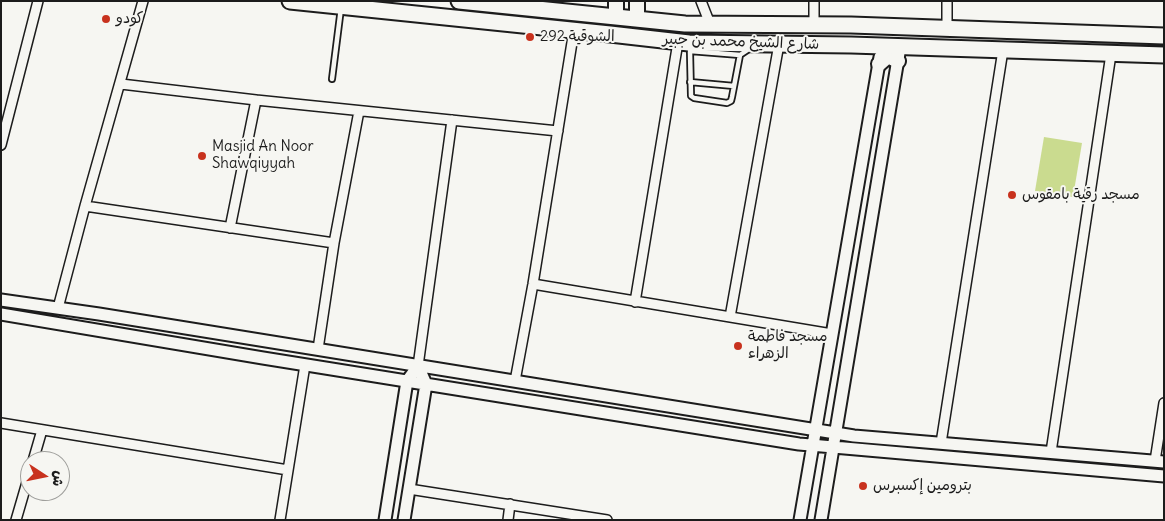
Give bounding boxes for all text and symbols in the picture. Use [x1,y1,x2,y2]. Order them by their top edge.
place label: كودو [116,10,143,28]
marker: كودو [100,13,112,25]
place label: الشوقية 292 [540,28,615,46]
street label: شارع الشيخ محمد بن جبير [662,30,820,54]
marker: الشوقية 292 [524,31,536,43]
place label: Masjid An Noor Shawqiyyah [212,138,314,173]
marker: Masjid An Noor Shawqiyyah [196,150,208,162]
place label: مسجد رقية بامقوس [1022,186,1140,204]
marker: مسجد رقية بامقوس [1006,189,1018,201]
place label: مسجد فاطمة الزهراء [748,328,828,363]
marker: مسجد فاطمة الزهراء [732,340,744,352]
north arrow [20,451,70,501]
text: ش [48,469,69,488]
place label: بترومين إكسبرس [873,477,972,495]
marker: بترومين إكسبرس [857,480,869,492]

